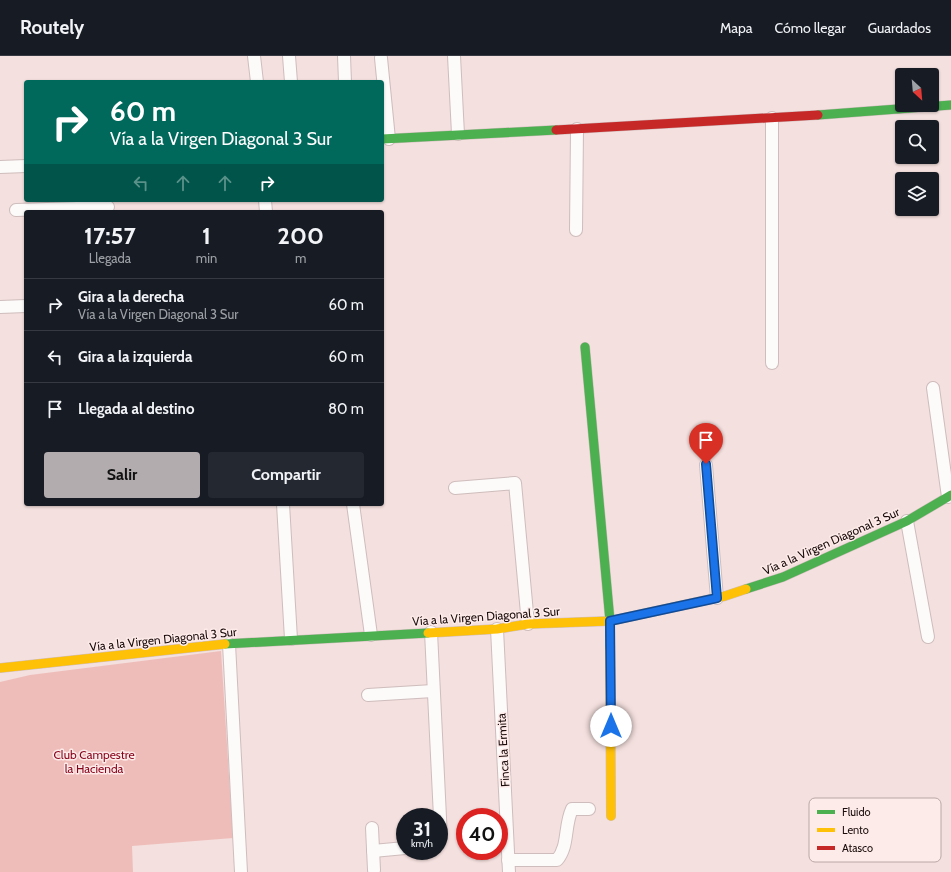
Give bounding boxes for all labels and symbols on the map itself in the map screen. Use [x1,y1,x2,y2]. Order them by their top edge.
north arrow [895,68,939,112]
pin [689,423,723,464]
street label: Vía a la Virgen Diagonal 3 Sur [760,504,902,578]
street label: Vía a la Virgen Diagonal 3 Sur [412,603,561,629]
street label: Vía a la Virgen Diagonal 3 Sur [89,624,238,654]
position arrow [590,705,632,747]
street label: Finca la Ermita [494,712,512,787]
park label: Club Campestre la Hacienda [53,747,135,776]
legend [809,798,941,862]
text: Fluido [842,805,871,819]
speed limit sign: 40 [456,808,508,860]
text: Lento [842,823,869,837]
text: Atasco [842,841,873,855]

